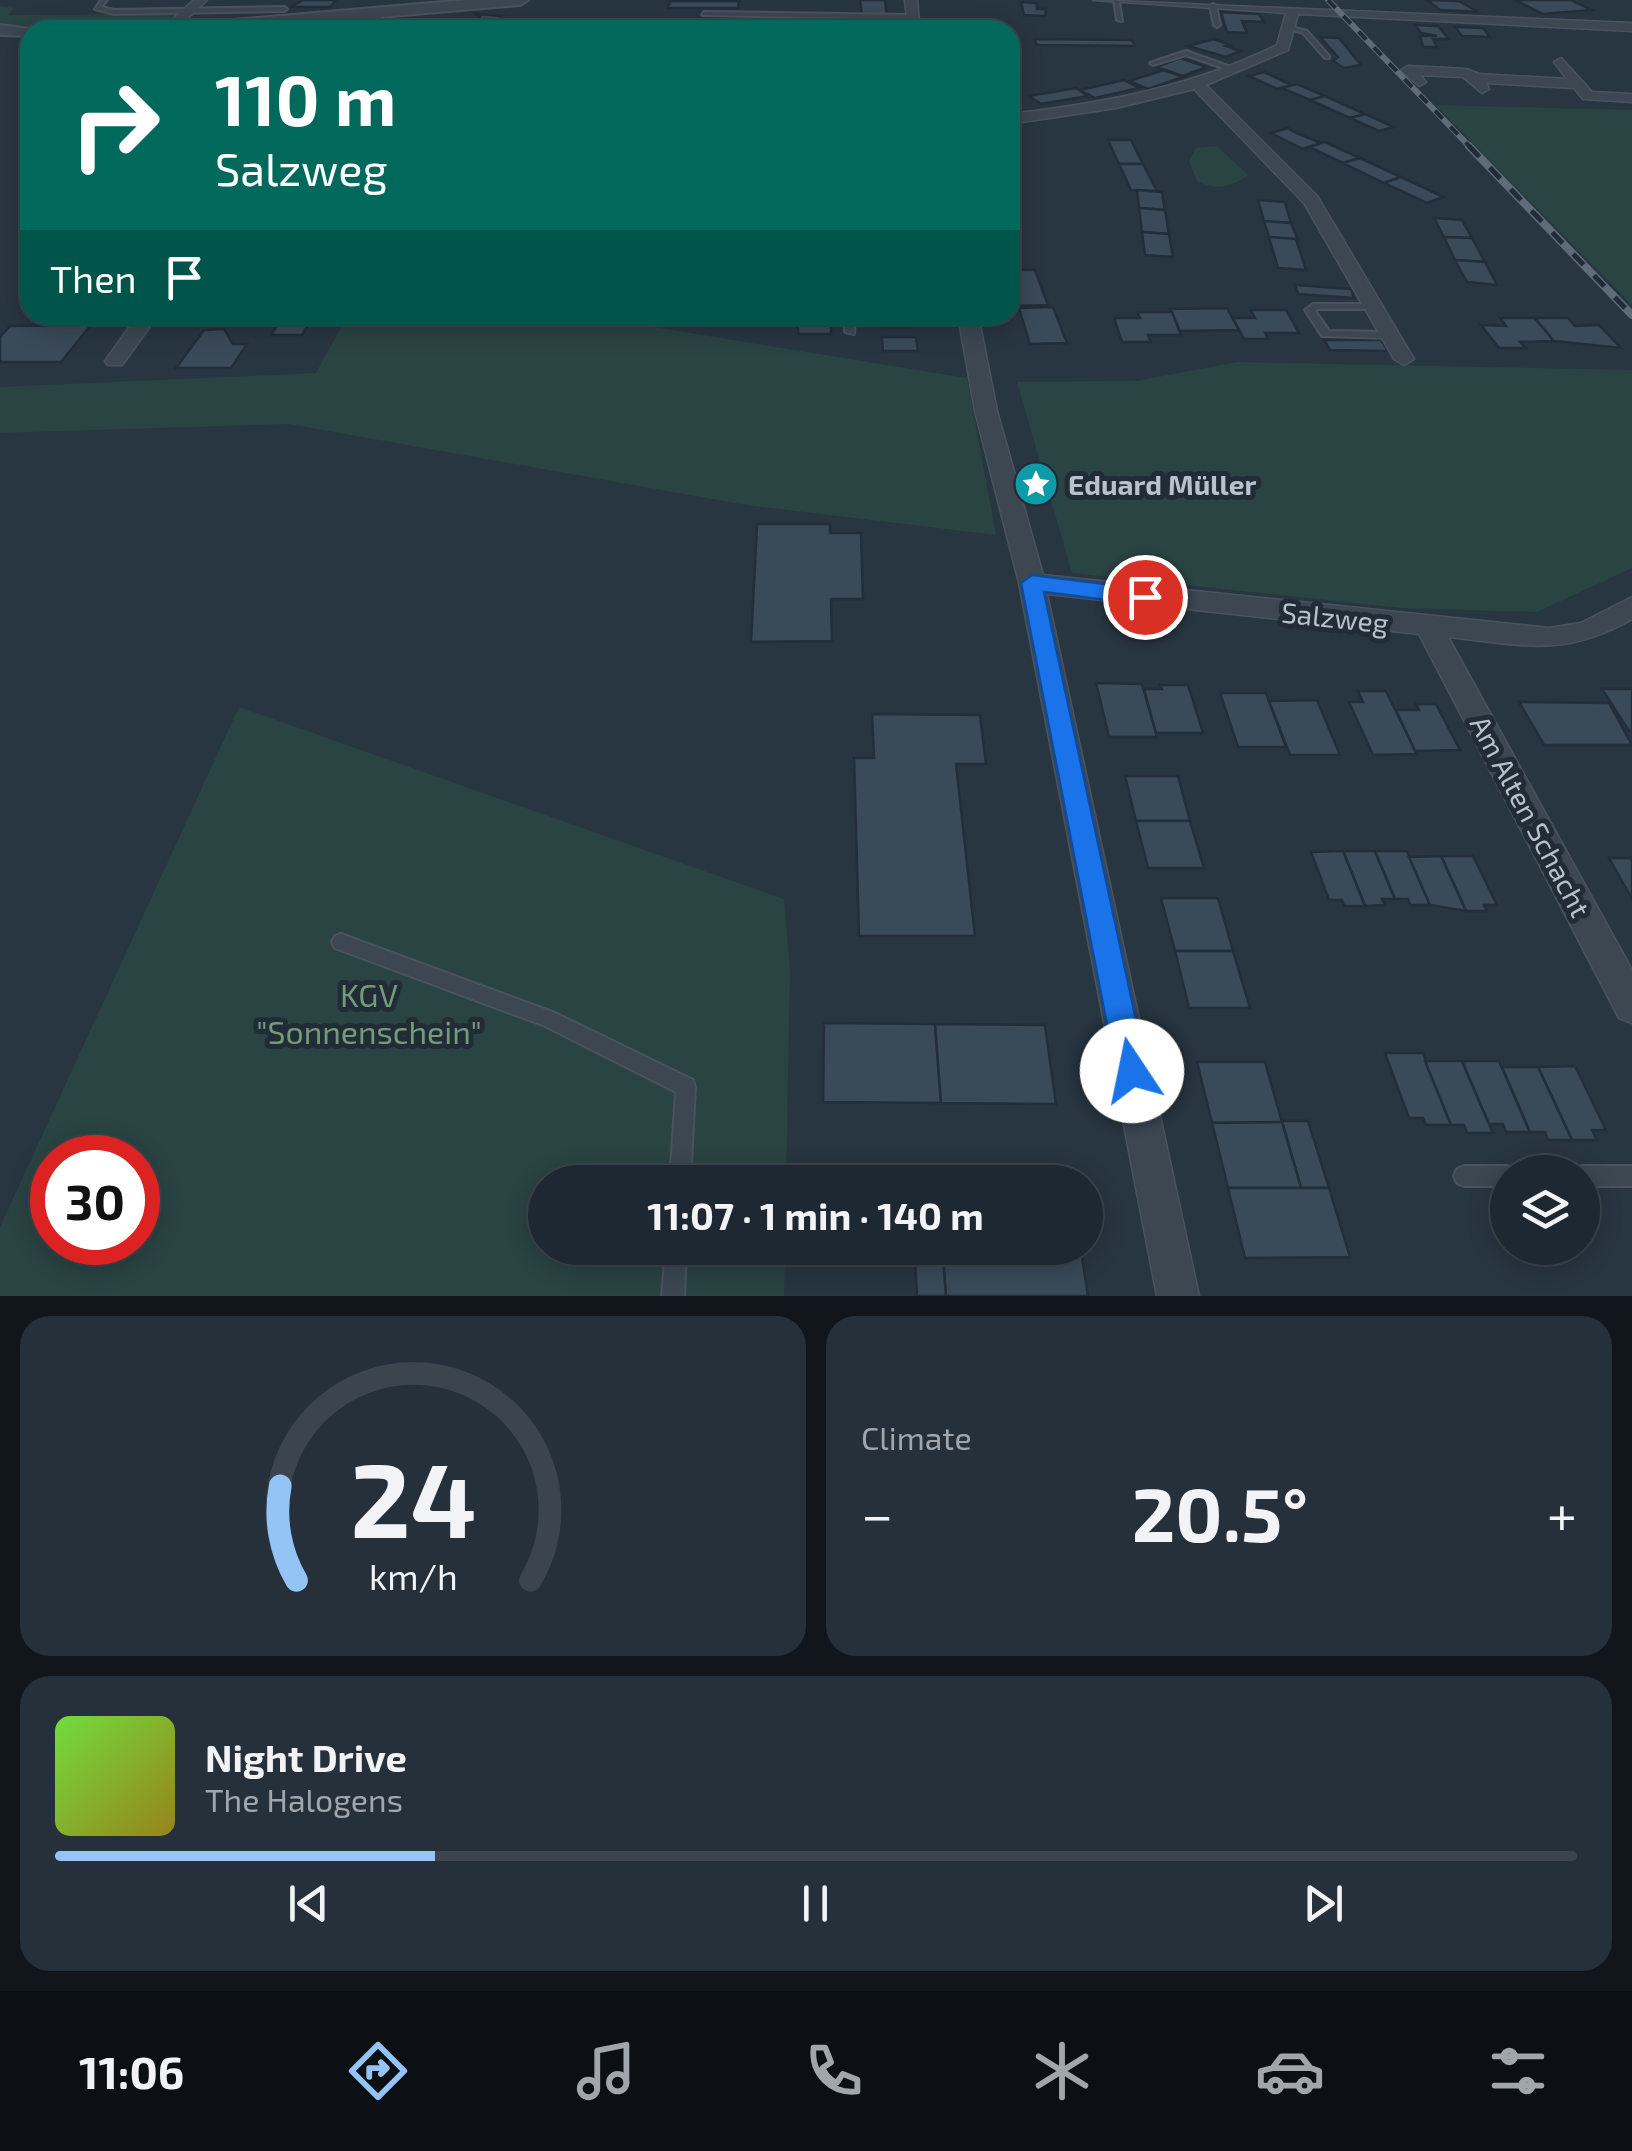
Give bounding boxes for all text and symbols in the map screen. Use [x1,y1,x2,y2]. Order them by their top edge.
text: 110 m [215,56,396,140]
icon: right [50,60,180,190]
text: Salzweg [215,141,388,195]
icon: arrive [157,250,212,305]
text: Then [50,255,137,301]
place icon: Eduard Müller [1013,461,1059,507]
place label: Eduard Müller [1068,467,1256,501]
pin [1103,555,1188,640]
icon: arrive [1118,570,1173,625]
street label: Salzweg [1280,594,1391,640]
street label: Am Alten Schacht [1464,710,1598,922]
park label: KGV "Sonnenschein" [256,975,482,1050]
position arrow [1080,1019,1184,1123]
speed limit sign: 30 [30,1135,160,1265]
map controls [1490,1155,1600,1265]
button: layers [1490,1155,1600,1265]
text: 11:07 · 1 min · 140 m [647,1192,984,1238]
text: Climate [861,1418,972,1456]
text: 24 [350,1434,476,1559]
text: 20.5° [1132,1467,1308,1557]
text: − [861,1480,893,1546]
text: + [1547,1480,1577,1546]
text: km/h [369,1554,457,1597]
text: Night Drive [205,1734,407,1780]
text: The Halogens [205,1780,403,1818]
icon: previous [281,1876,336,1931]
icon: pause [788,1876,843,1931]
icon: next [1296,1876,1351,1931]
icon: directions [343,2036,413,2106]
icon: music [571,2036,641,2106]
icon: phone [799,2036,869,2106]
icon: climate [1027,2036,1097,2106]
icon: car [1255,2036,1325,2106]
icon: filters [1483,2036,1553,2106]
text: 11:06 [79,2044,184,2098]

